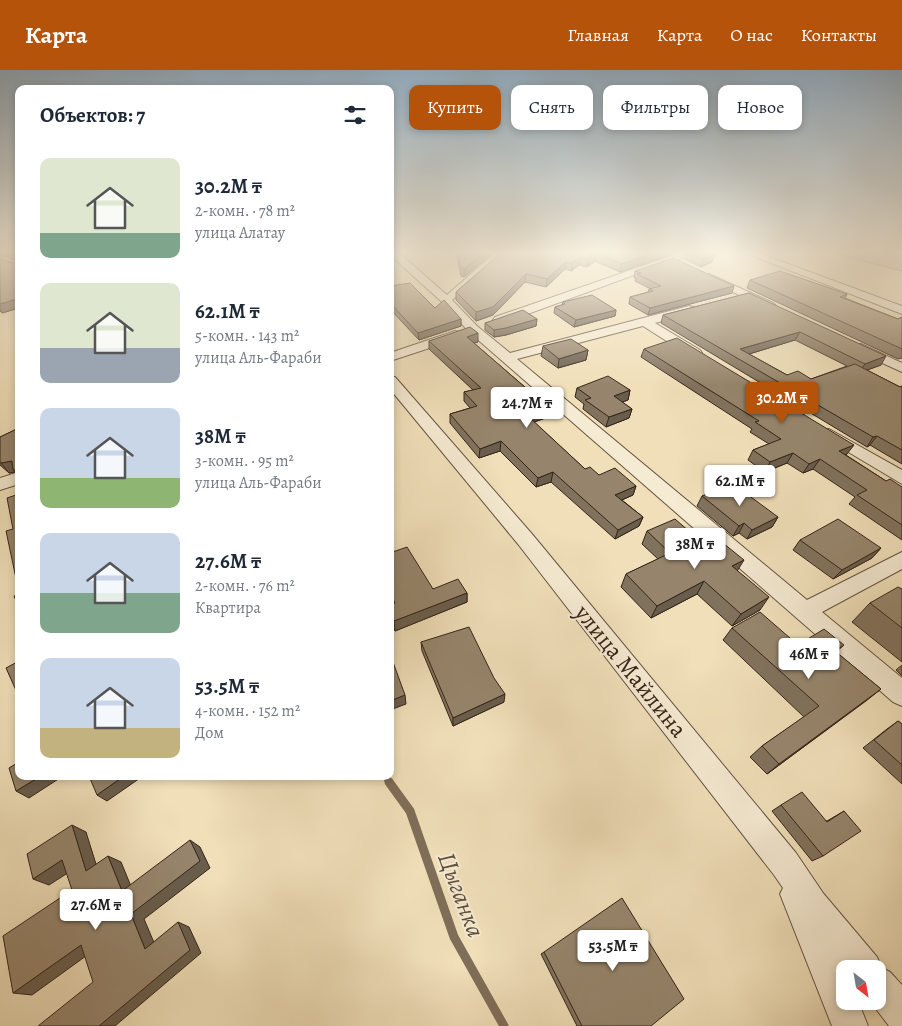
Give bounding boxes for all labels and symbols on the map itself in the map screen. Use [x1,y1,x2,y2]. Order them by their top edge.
pin: 30.2M ₸ [736,382,828,424]
pin: 24.7M ₸ [481,386,573,429]
pin: 62.1M ₸ [694,464,786,507]
pin: 38M ₸ [660,528,730,570]
street label: улица Майлина [567,597,694,744]
pin: 46M ₸ [774,638,844,680]
water label: Цыганка [429,848,493,942]
pin: 27.6M ₸ [50,888,142,931]
pin: 53.5M ₸ [567,930,659,972]
north arrow [836,960,886,1010]

